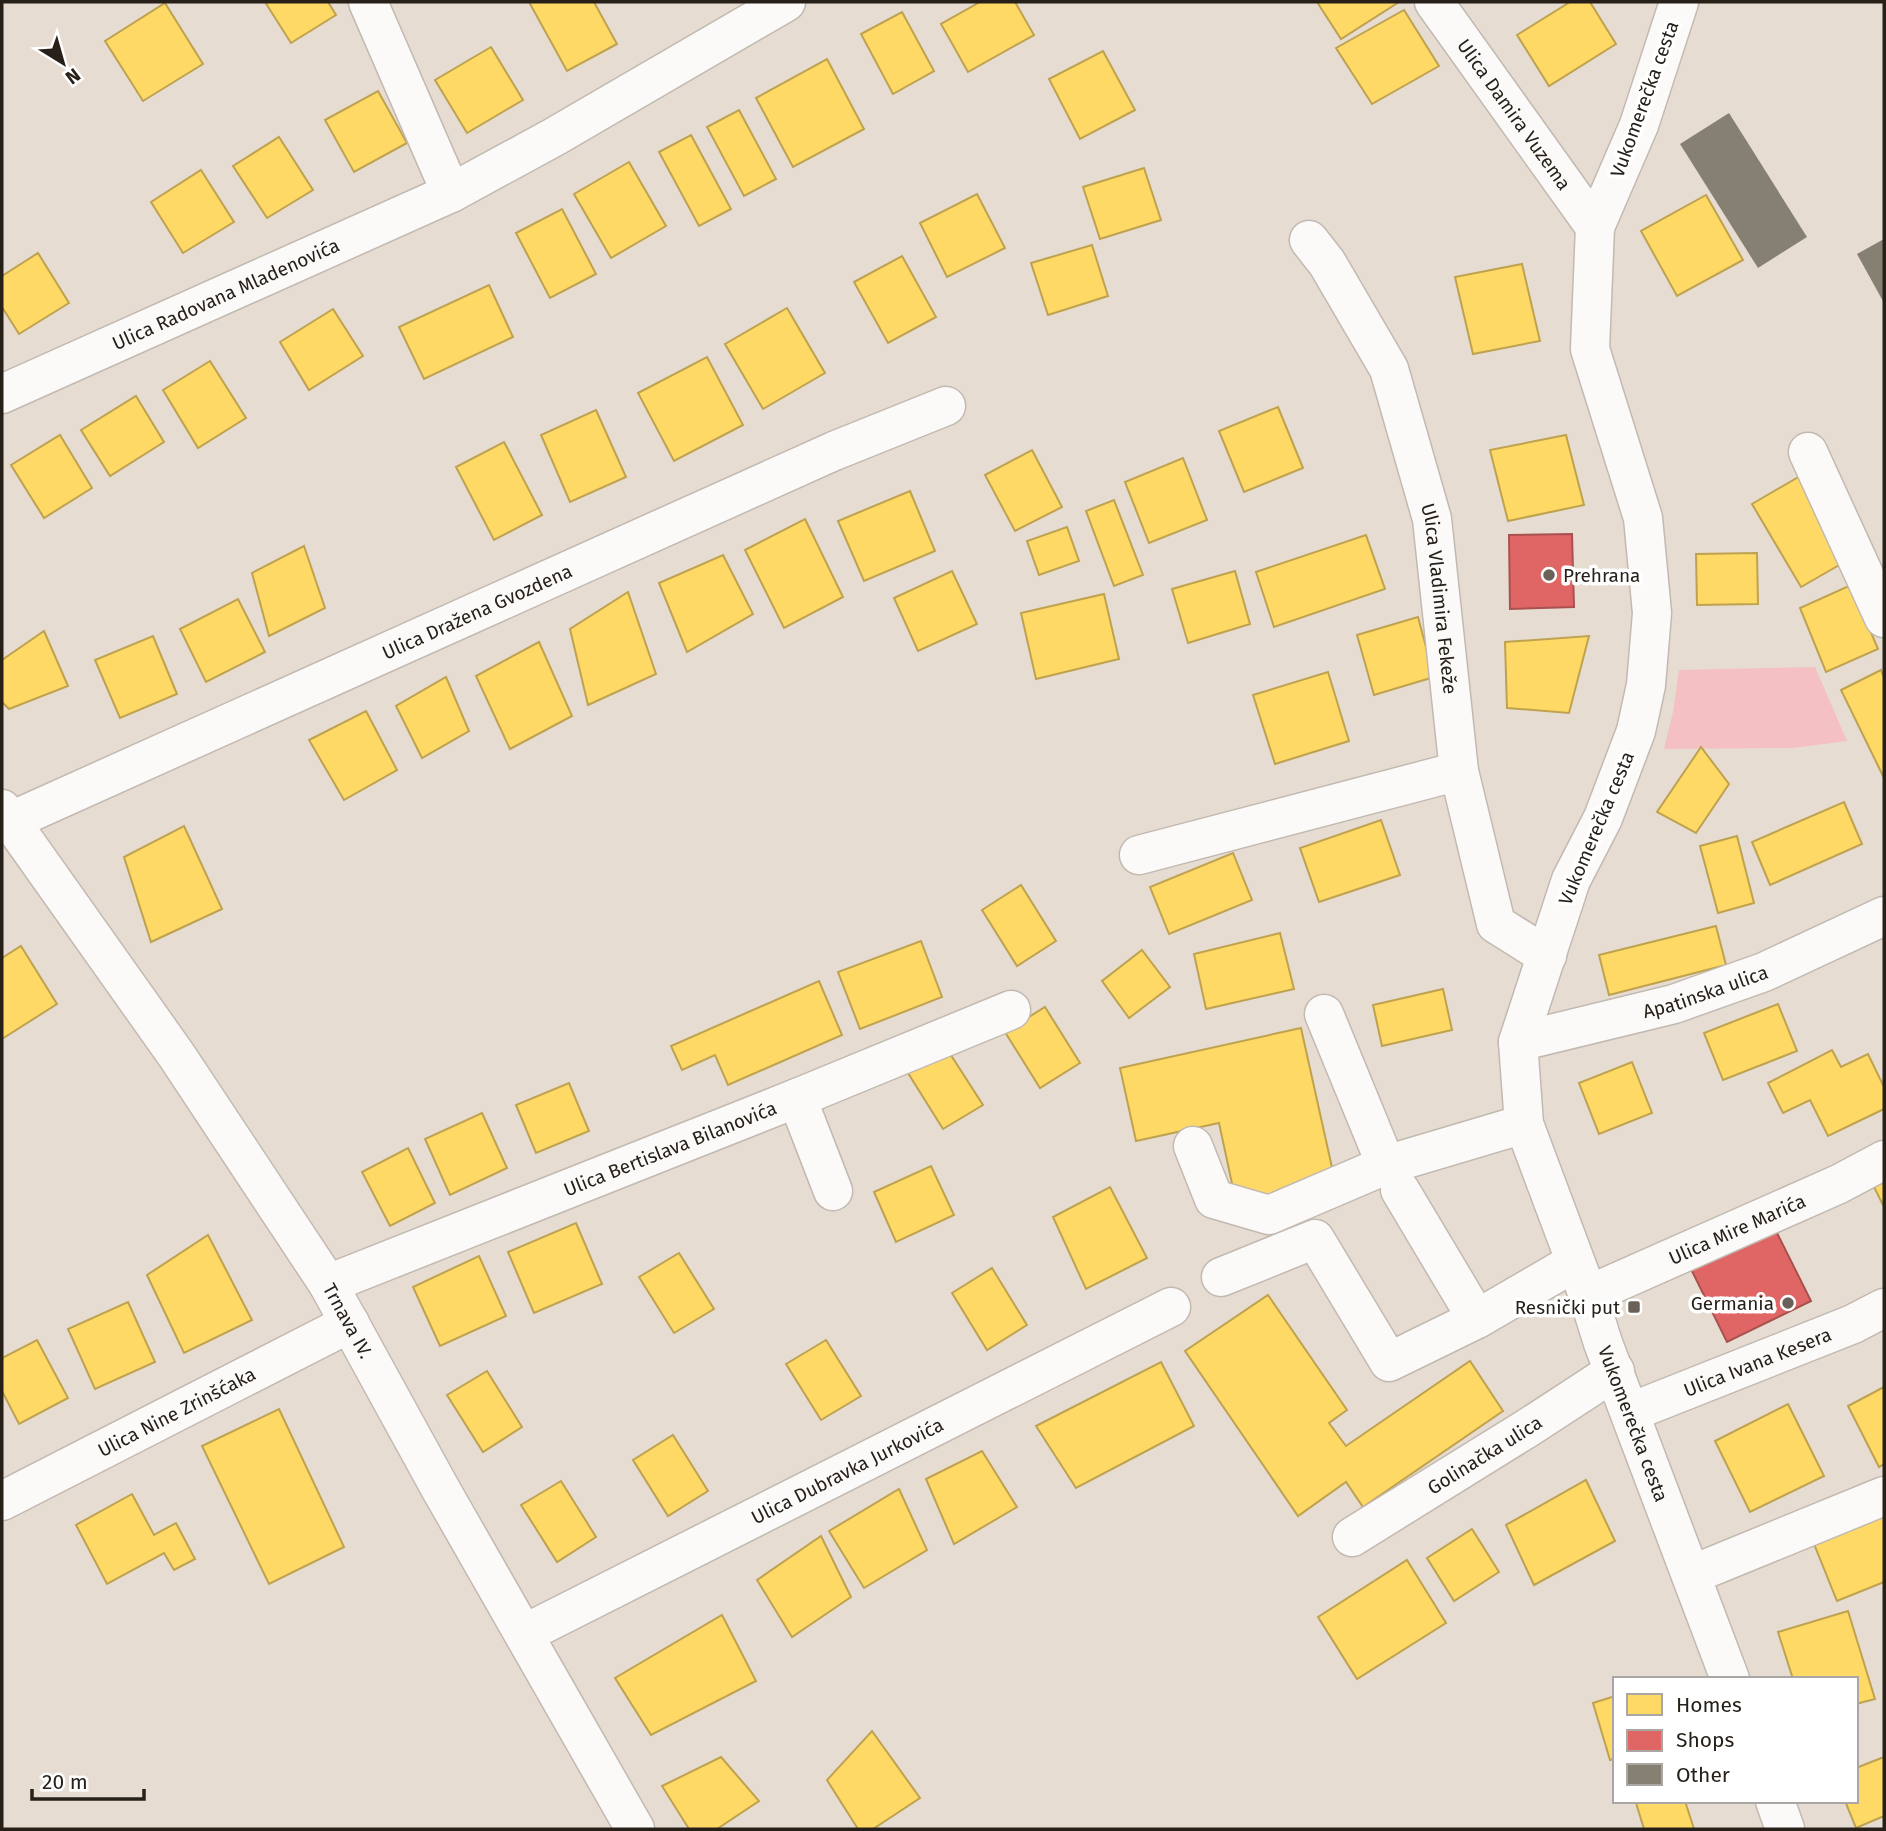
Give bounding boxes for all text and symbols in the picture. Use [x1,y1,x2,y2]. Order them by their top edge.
street label: Vukomerečka cesta [1606,18,1683,180]
north arrow [28,28,98,98]
street label: Ulica Damira Vuzema [1452,34,1576,195]
text: N [61,63,85,89]
street label: Ulica Radovana Mladenovića [109,234,343,355]
street label: Ulica Vladimira Fekeže [1416,501,1462,695]
street label: Ulica Dražena Gvozdena [379,559,576,665]
place label: Prehrana [1563,564,1640,587]
marker: Prehrana [1541,567,1557,583]
street label: Vukomerečka cesta [1554,748,1639,908]
street label: Apatinska ulica [1640,961,1771,1023]
street label: Ulica Bertislava Bilanovića [560,1096,780,1201]
street label: Ulica Mire Marića [1665,1189,1809,1270]
street label: Trnava IV. [318,1279,378,1362]
place label: Germania [1691,1292,1774,1315]
marker: Germania [1780,1295,1796,1311]
place label: Resnički put [1515,1296,1620,1319]
marker: Resnički put [1626,1299,1642,1315]
street label: Ulica Ivana Kesera [1680,1323,1835,1402]
street label: Vukomerečka cesta [1593,1343,1673,1505]
street label: Ulica Nine Zrinšćaka [94,1362,259,1462]
street label: Golinačka ulica [1423,1411,1546,1499]
street label: Ulica Dubravka Jurkovića [747,1413,947,1529]
legend [1613,1677,1858,1803]
text: Homes [1676,1692,1742,1718]
text: Shops [1676,1727,1734,1753]
scale bar [32,1758,144,1802]
text: Other [1676,1762,1730,1788]
text: 20 m [42,1769,88,1795]

